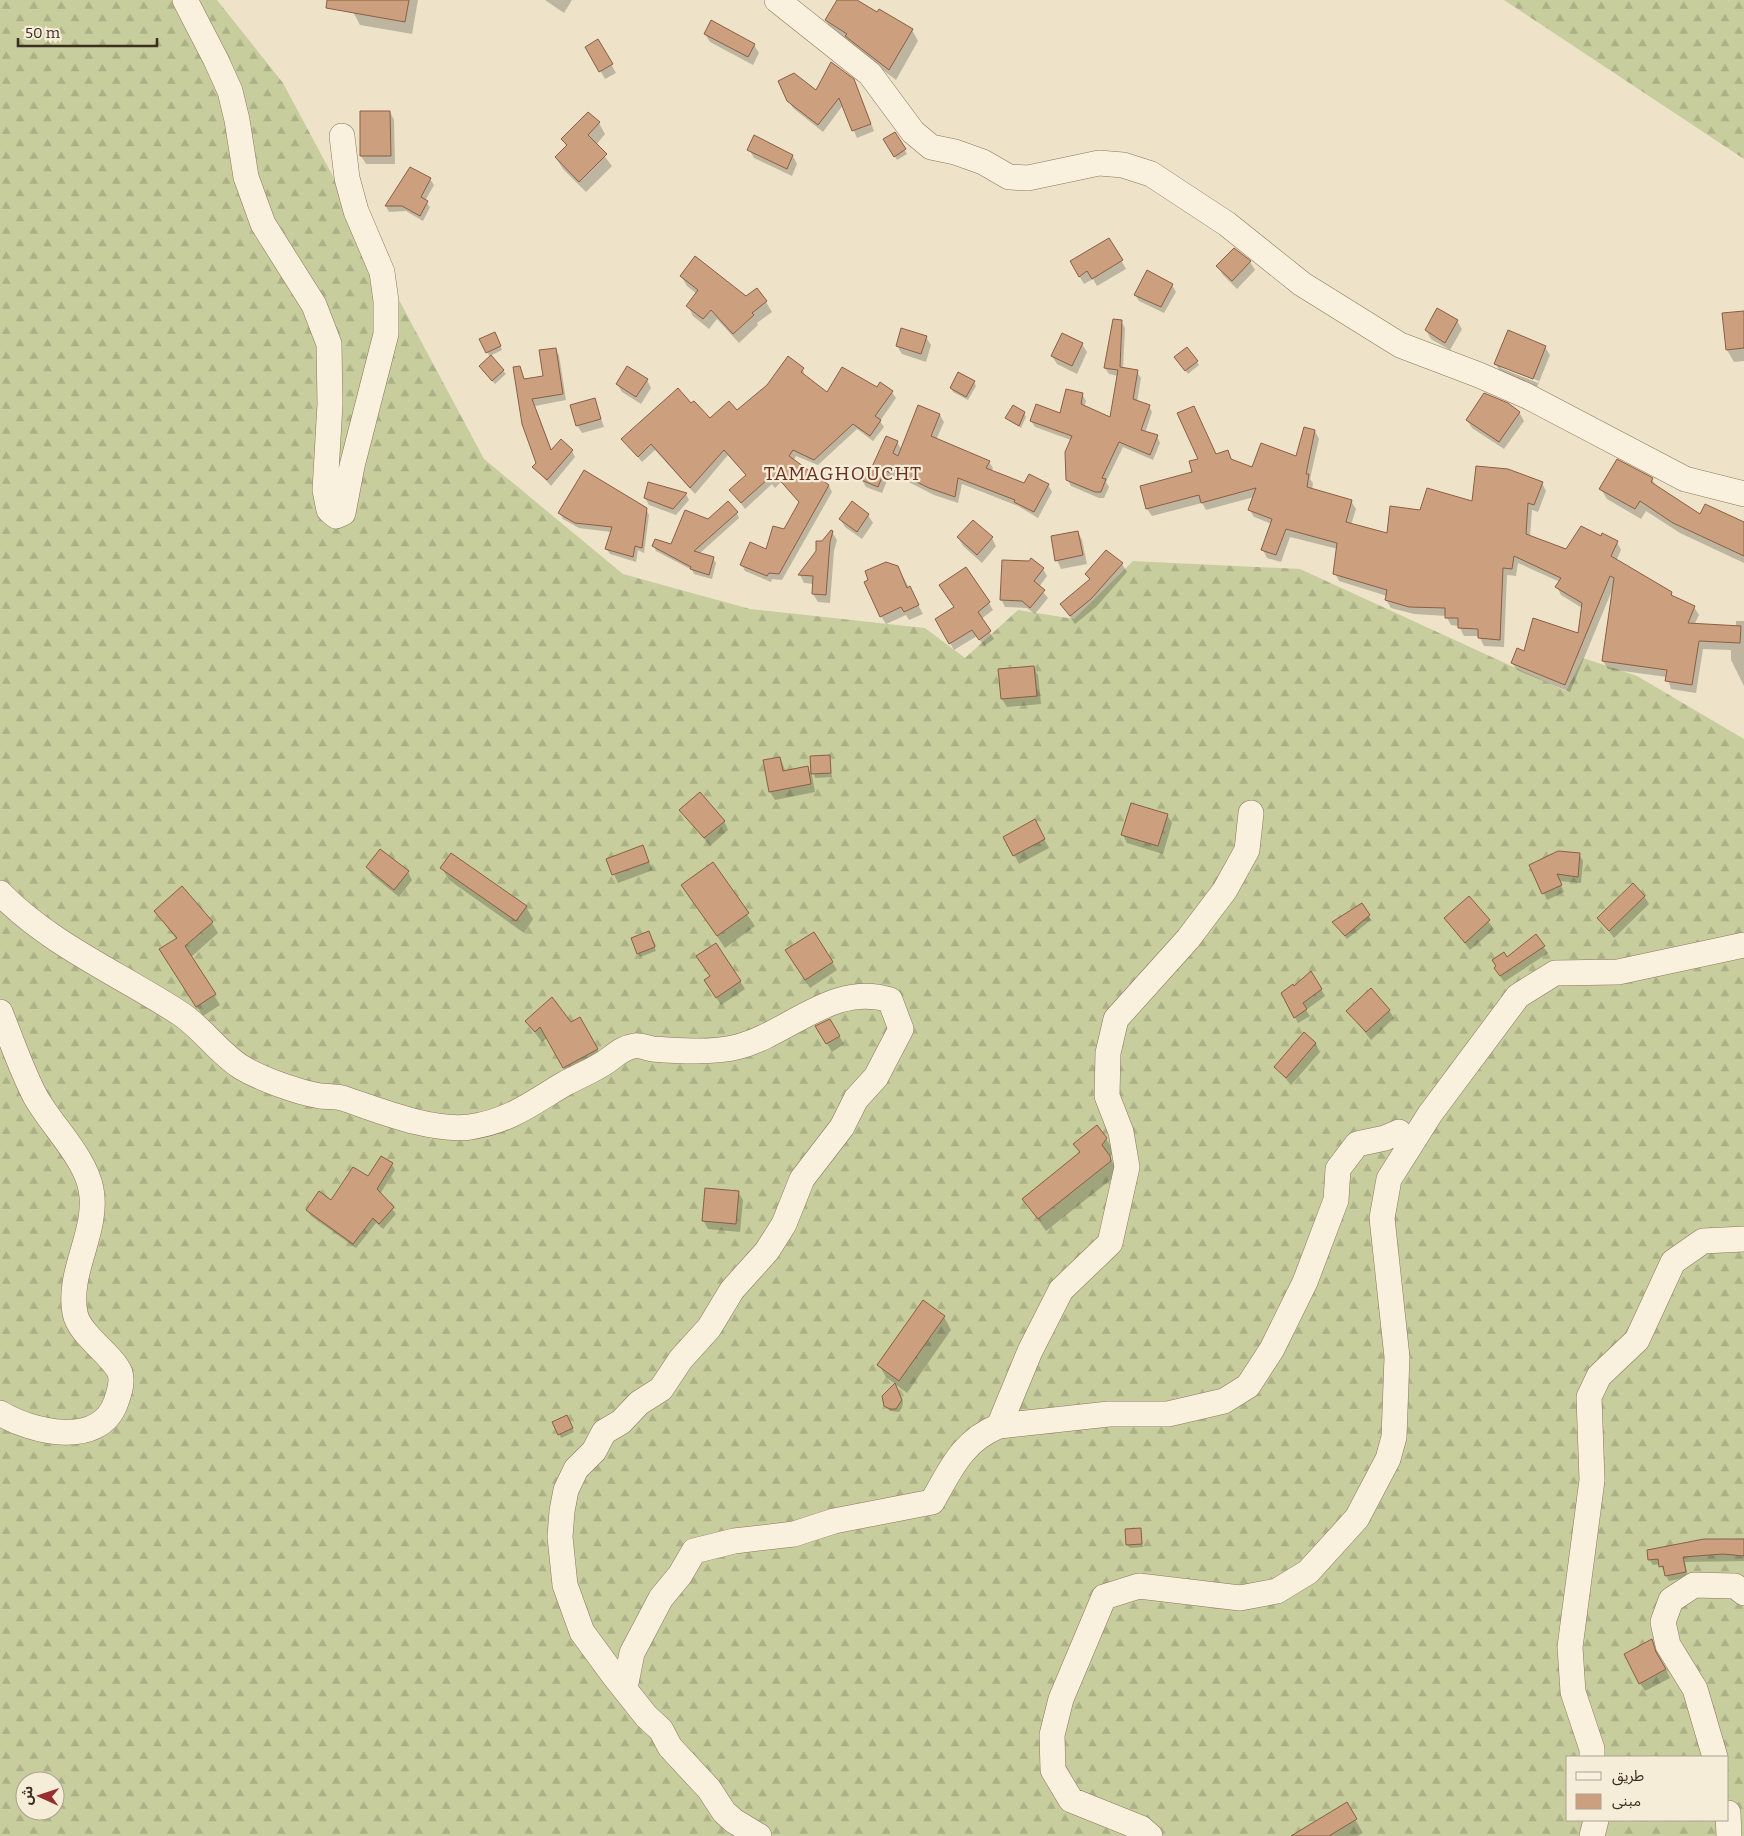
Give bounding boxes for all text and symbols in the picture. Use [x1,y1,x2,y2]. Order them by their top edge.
scale bar [18,15,156,47]
text: 50 m [25,24,61,42]
district label: TAMAGHOUCHT [764,462,922,485]
legend [1566,1756,1729,1821]
text: طريق [1612,1767,1644,1786]
north arrow [15,1771,65,1821]
text: ش [19,1785,37,1805]
text: مبنى [1612,1792,1641,1810]

